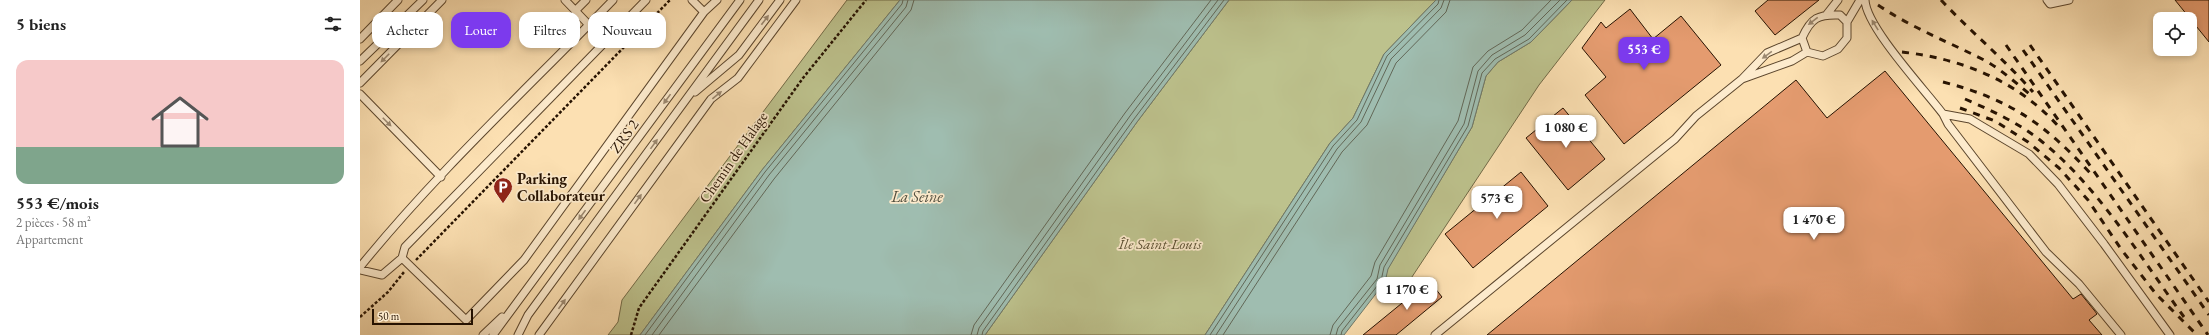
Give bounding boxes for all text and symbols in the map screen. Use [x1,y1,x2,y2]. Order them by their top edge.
chip: Acheter [372,12,443,48]
chip: Louer [451,12,511,48]
chip: Filtres [519,12,580,48]
chip: Nouveau [588,12,666,48]
map controls [2153,12,2197,56]
button: locate [2153,12,2197,56]
text: 5 biens [16,13,66,35]
icon: filters [322,13,344,35]
one-way arrow [761,15,769,26]
one-way arrow [1808,17,1819,25]
one-way arrow [1871,20,1879,30]
pin: 553 € [1616,37,1672,71]
text: 553 € [1627,41,1661,58]
one-way arrow [1761,51,1772,59]
one-way arrow [380,53,390,63]
icon: home [144,86,216,158]
one-way arrow [711,91,722,99]
one-way arrow [663,94,671,104]
street label: Chemin de Halage [695,108,772,206]
street label: ZRS 2 [605,115,643,157]
pin: 1 080 € [1529,115,1603,149]
one-way arrow [382,117,392,127]
text: 1 080 € [1544,119,1588,136]
one-way arrow [650,138,658,149]
place label: Parking Collaborateur [517,169,606,205]
parking icon: Parking Collaborateur [492,176,514,204]
water label: La Seine [890,186,943,207]
pin: 573 € [1469,186,1525,220]
text: 573 € [1480,190,1514,207]
text: 553 €/mois [16,192,99,214]
one-way arrow [634,193,643,204]
pin: 1 470 € [1777,207,1851,241]
one-way arrow [578,210,586,220]
text: 1 470 € [1792,211,1836,228]
text: 2 pièces · 58 m² [16,214,91,231]
text: Appartement [16,231,83,248]
park label: Île Saint-Louis [1117,234,1202,253]
pin: 1 170 € [1370,277,1444,311]
text: 1 170 € [1385,281,1429,298]
one-way arrow [557,298,566,309]
scale bar [372,307,473,326]
text: 50 m [378,309,399,323]

